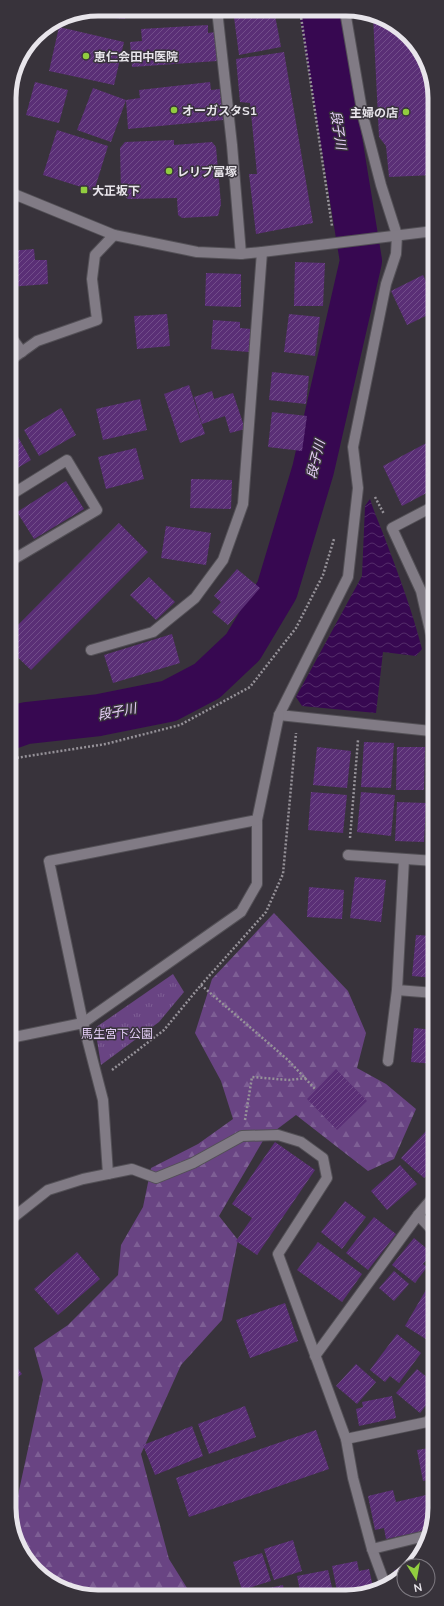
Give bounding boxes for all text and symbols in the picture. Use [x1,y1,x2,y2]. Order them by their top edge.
place label: 恵仁会田中医院 [94,49,178,64]
marker: 恵仁会田中医院 [81,51,91,61]
place label: オーガスタS1 [182,103,257,118]
marker: オーガスタS1 [169,105,179,115]
place label: 主婦の店 [350,105,398,120]
marker: 主婦の店 [401,107,411,117]
water label: 段子川 [328,109,350,152]
place label: レリブ富塚 [177,164,237,179]
marker: レリブ富塚 [164,166,174,176]
place label: 大正坂下 [92,183,140,198]
marker: 大正坂下 [79,185,89,195]
water label: 段子川 [303,436,328,480]
water label: 段子川 [96,699,140,723]
park label: 馬生宮下公園 [81,1026,153,1041]
north arrow [396,1558,436,1598]
text: N [412,1580,423,1595]

